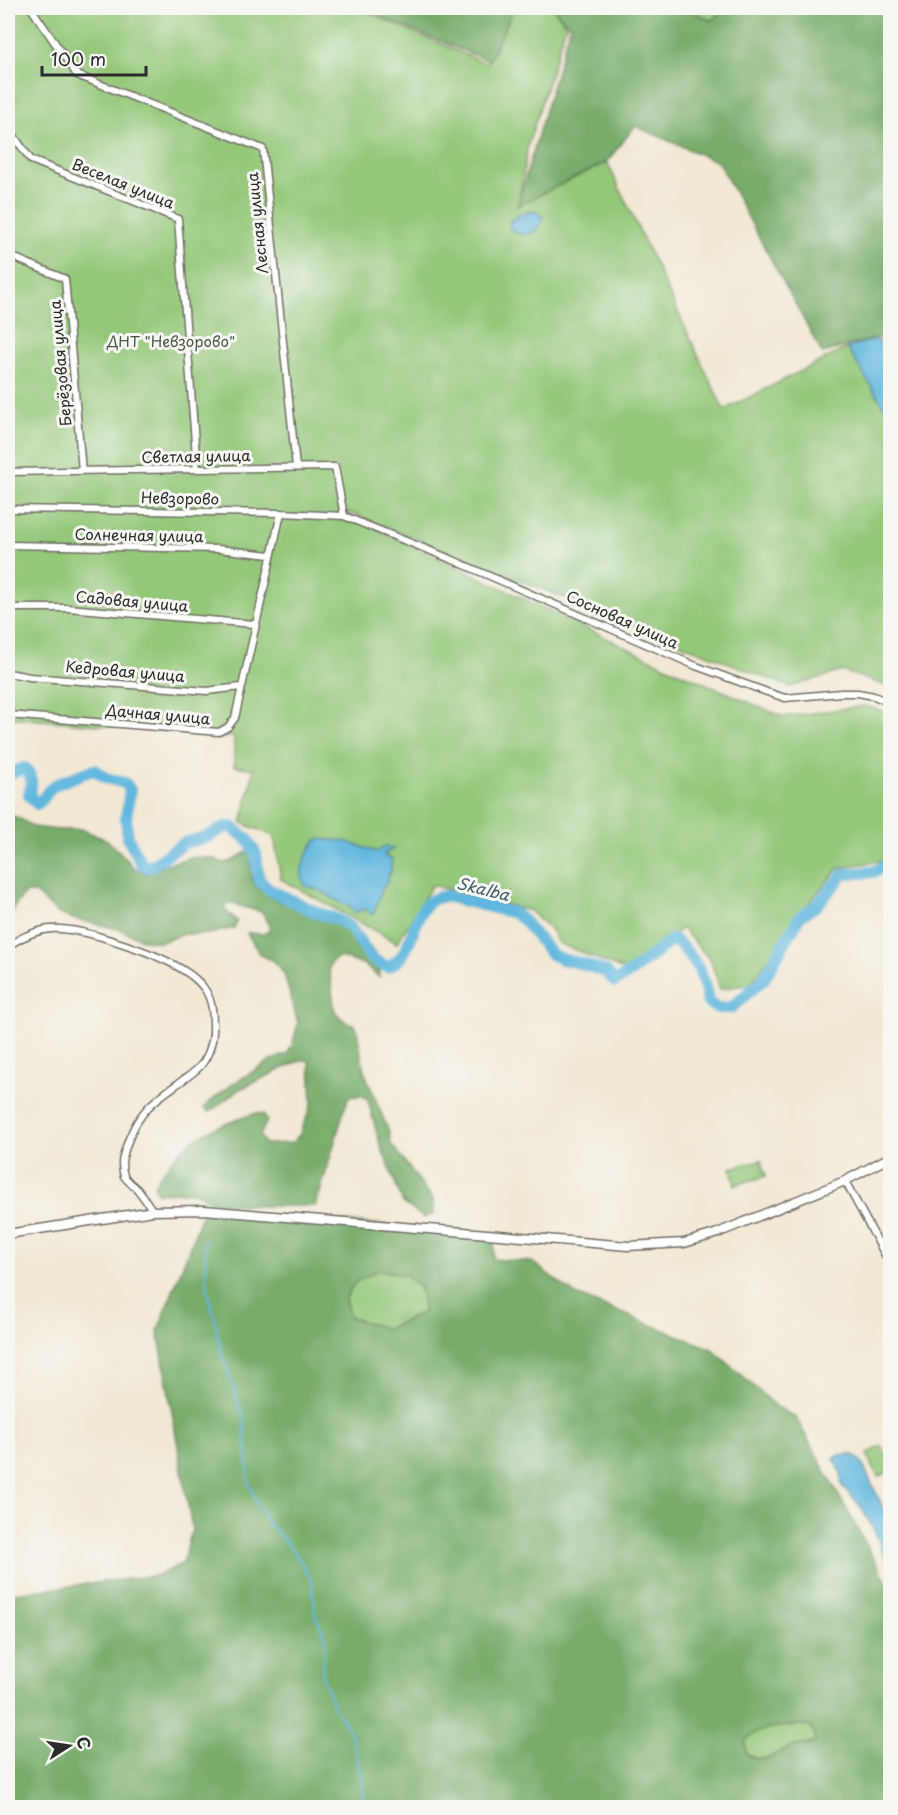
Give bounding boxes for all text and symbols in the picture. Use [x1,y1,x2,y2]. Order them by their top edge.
scale bar [42,39,146,77]
text: 100 m [51,45,106,72]
street label: Веселая улица [69,152,179,214]
street label: Лесная улица [240,171,273,275]
street label: Берёзовая улица [43,299,76,427]
park label: ДНТ "Невзорово" [106,329,235,352]
street label: Светлая улица [141,443,251,468]
street label: Невзорово [141,485,219,510]
street label: Солнечная улица [74,522,204,547]
street label: Садовая улица [75,584,190,617]
street label: Сосновая улица [563,584,683,654]
street label: Кедровая улица [65,654,186,687]
street label: Дачная улица [104,697,212,730]
water label: Skalba [455,870,513,906]
north arrow [39,1716,99,1776]
text: С [72,1734,98,1751]

